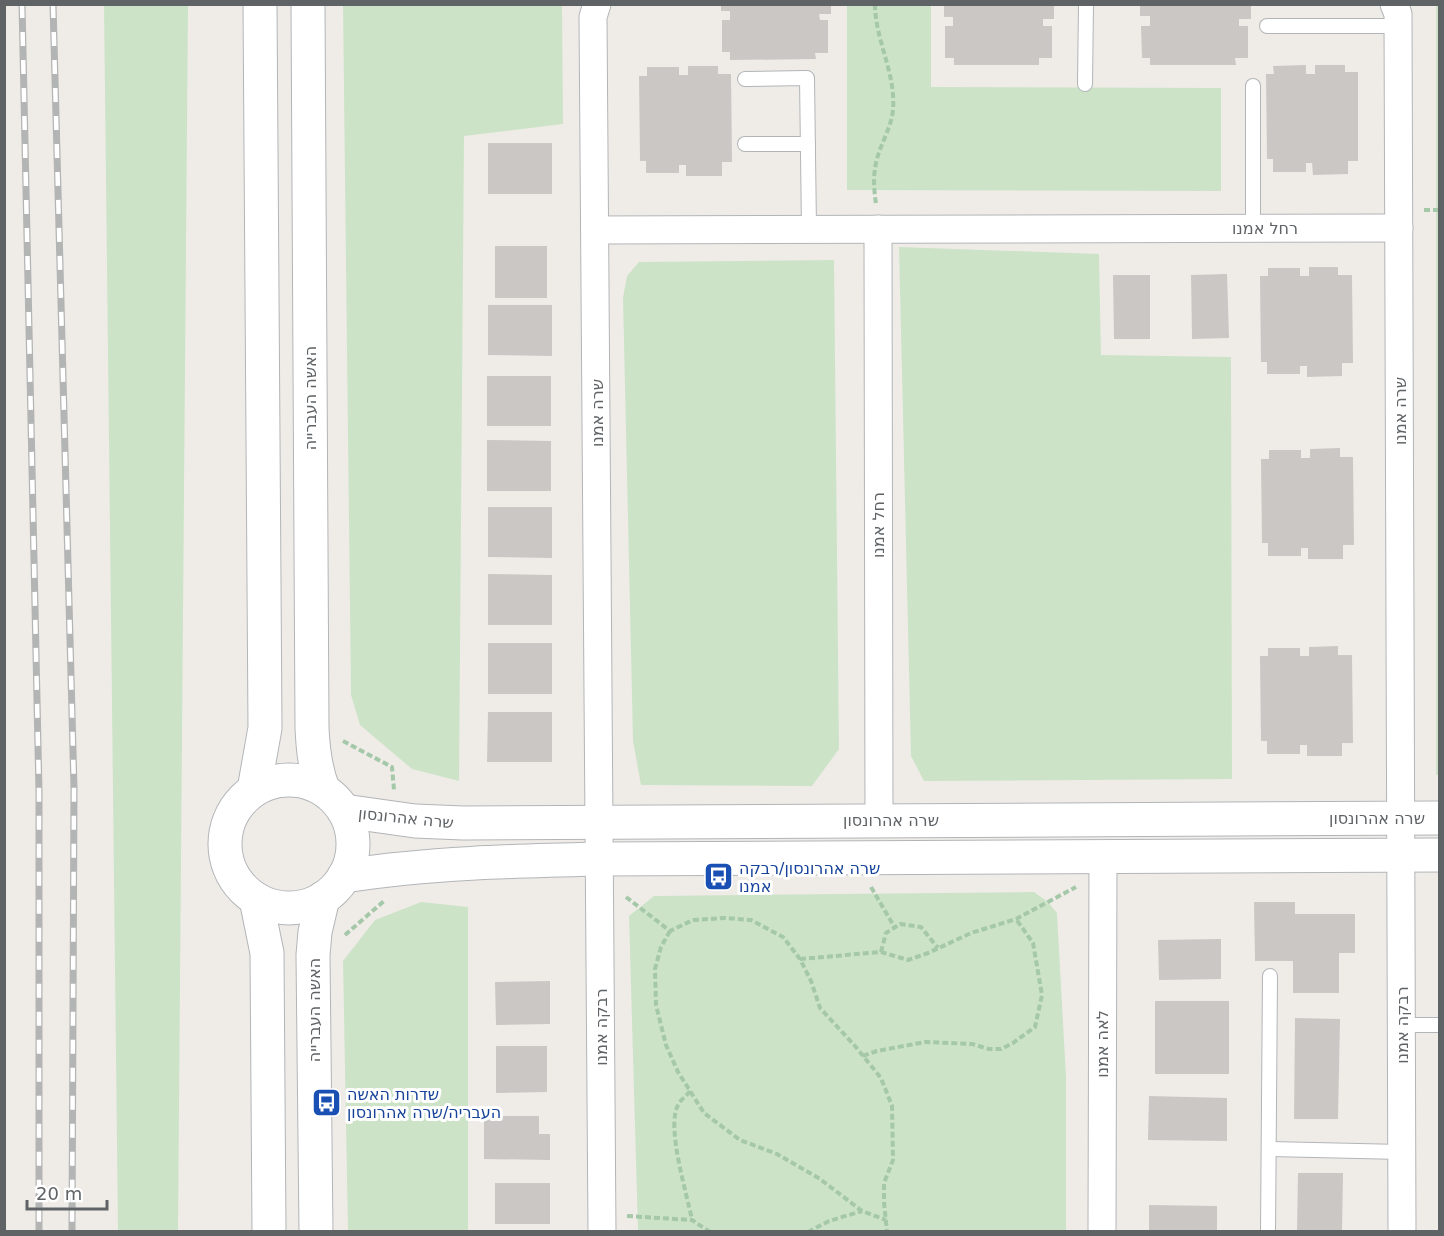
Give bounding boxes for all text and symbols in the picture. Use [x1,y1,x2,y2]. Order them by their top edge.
street label: רחל אמנו [1232,219,1298,238]
street label: האשה העברייה [301,346,320,450]
street label: שרה אמנו [1391,377,1410,445]
street label: שרה אמנו [588,379,607,447]
street label: רחל אמנו [869,492,888,558]
street label: שרה אהרונסון [357,804,455,832]
street label: שרה אהרונסון [1329,809,1425,828]
street label: שרה אהרונסון [843,811,939,830]
place label: שרה אהרונסון/רבקה אמנו [739,859,880,896]
bus stop icon: שרה אהרונסון/רבקה אמנו [702,861,734,893]
street label: האשה העברייה [305,958,324,1062]
street label: רבקה אמנו [1393,986,1412,1064]
street label: רבקה אמנו [592,988,611,1066]
street label: לאה אמנו [1093,1010,1112,1078]
place label: שדרות האשה העבריה/שרה אהרונסון [347,1085,501,1122]
bus stop icon: שדרות האשה העבריה/שרה אהרונסון [310,1087,342,1119]
scale bar [27,1173,106,1211]
text: 20 m [36,1183,82,1204]

